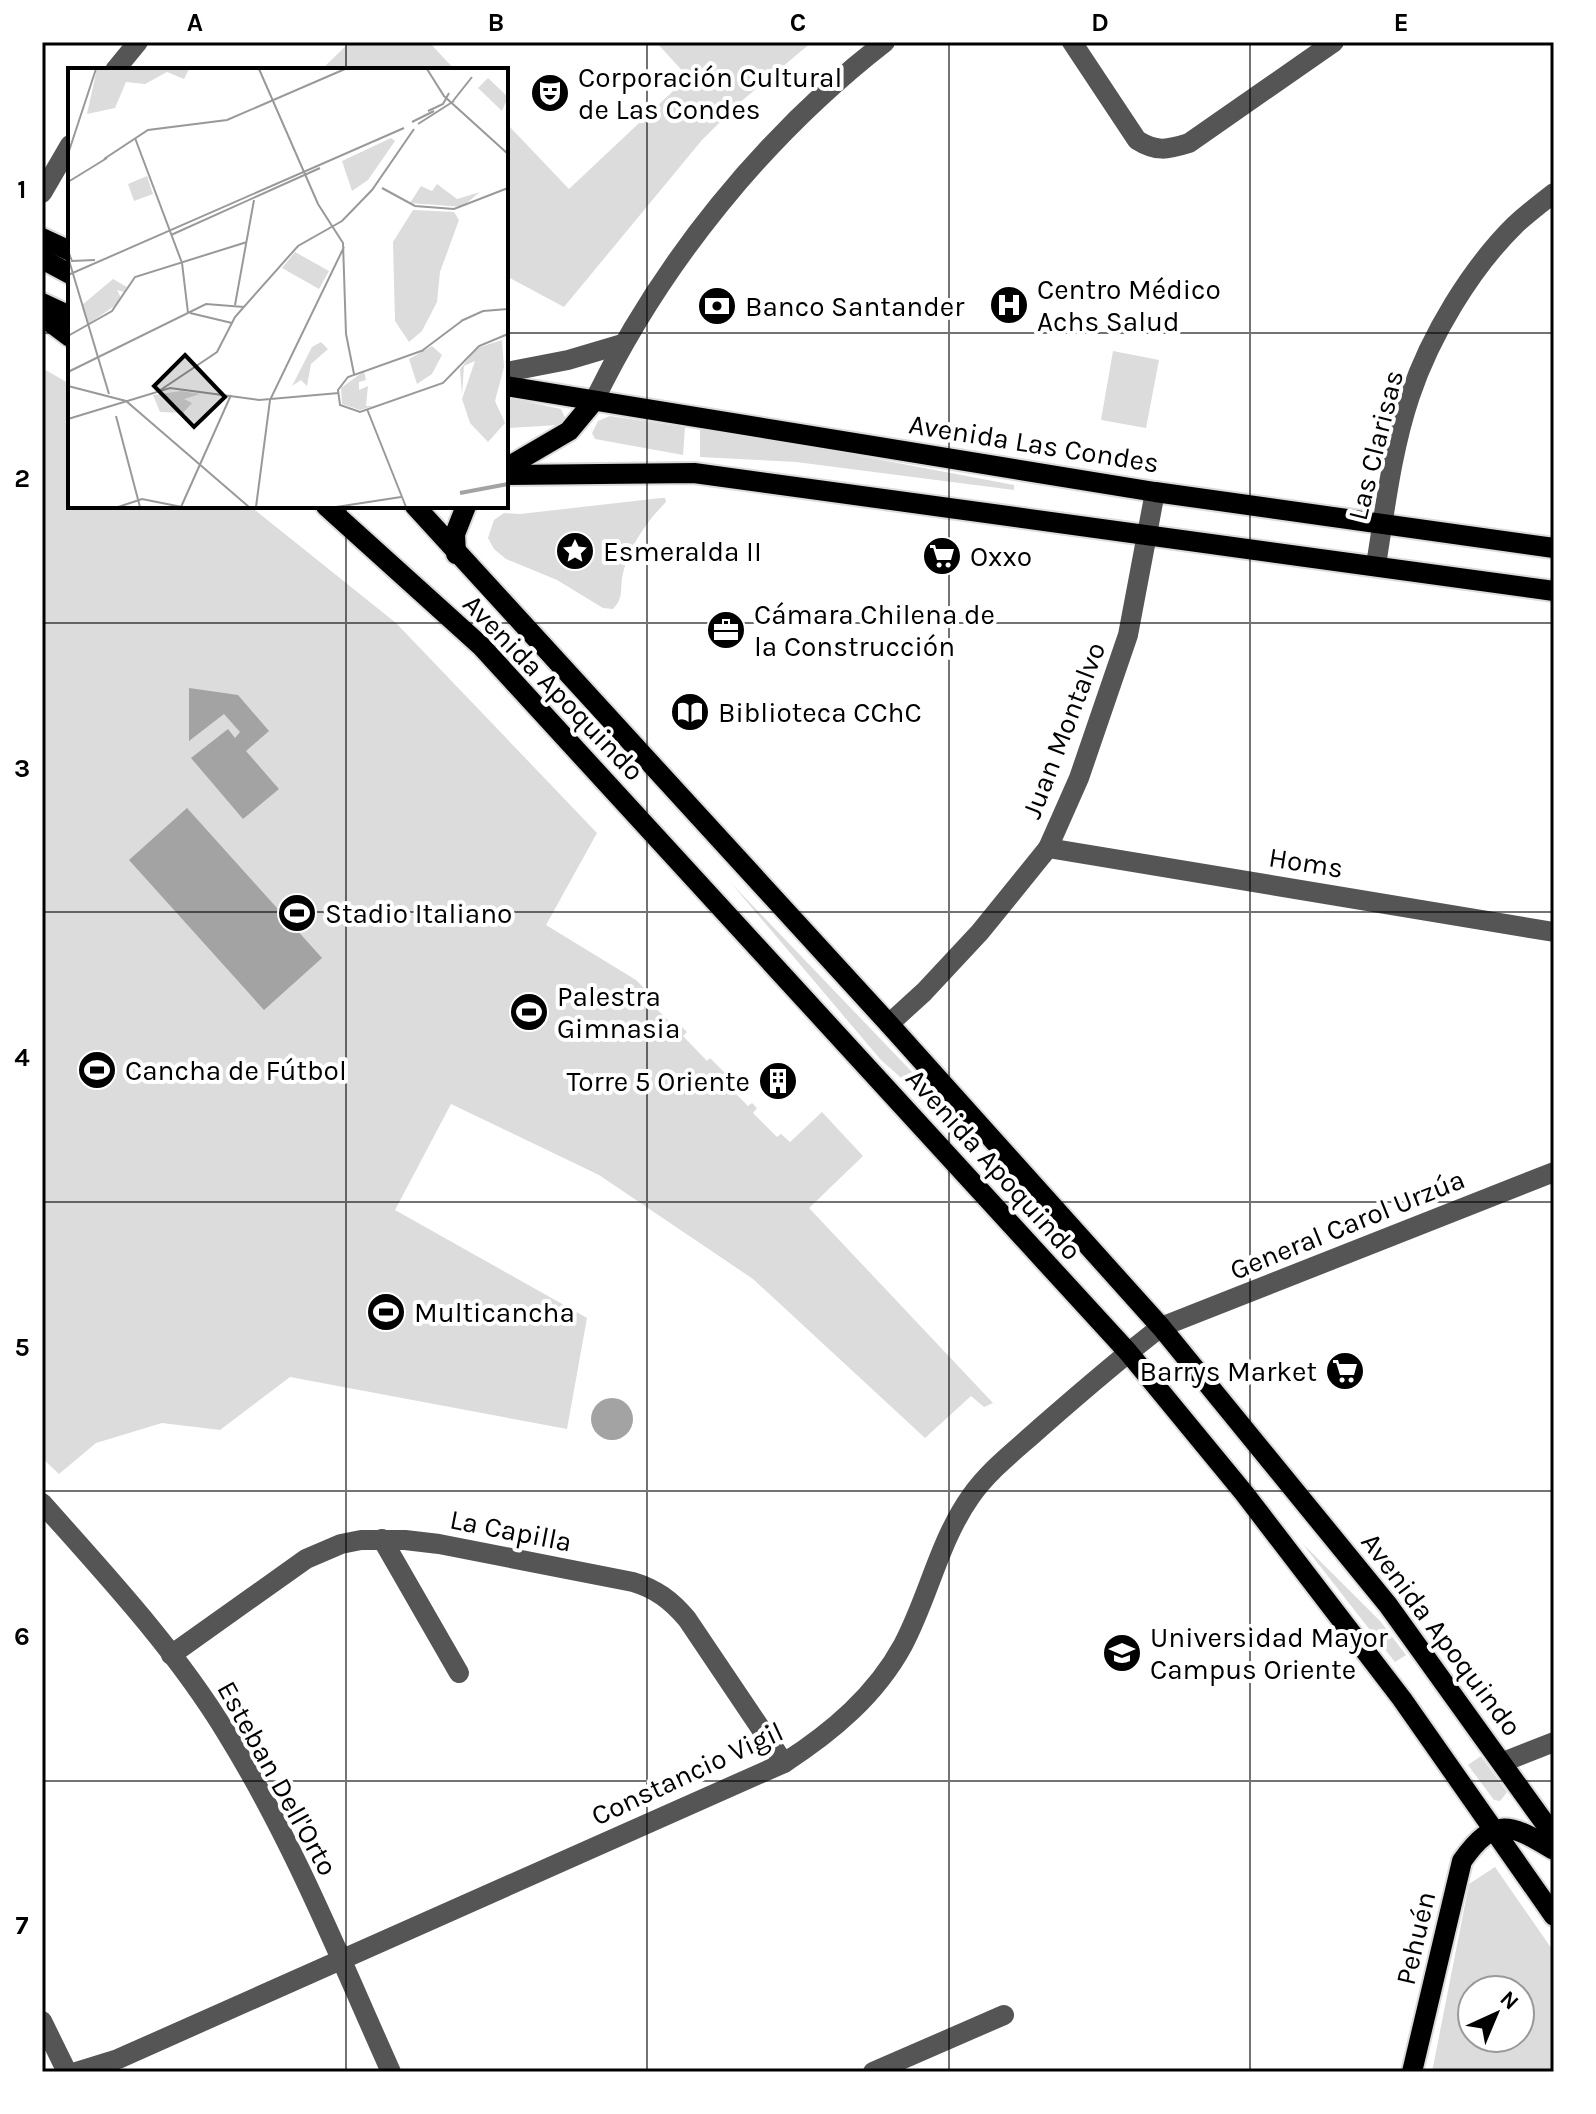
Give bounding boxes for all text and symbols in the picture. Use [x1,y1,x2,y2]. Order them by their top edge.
text: A [187,7,203,38]
text: B [488,7,504,38]
text: C [790,7,806,38]
text: D [1091,7,1109,38]
text: E [1393,7,1409,38]
place label: Corporación Cultural de Las Condes [578,61,842,126]
inset map [68,68,508,508]
theatre icon: Corporación Cultural de Las Condes [529,72,571,114]
text: 1 [17,174,27,205]
place label: Centro Médico Achs Salud [1037,273,1221,338]
hospital icon: Centro Médico Achs Salud [988,284,1030,326]
bank icon: Banco Santander [696,285,738,327]
place label: Banco Santander [745,290,965,323]
street label: Las Clarisas [1341,367,1410,524]
street label: Avenida Las Condes [907,407,1161,480]
text: 2 [14,463,30,494]
place icon: Esmeralda II [554,530,596,572]
place label: Esmeralda II [603,535,762,568]
supermarket icon: Oxxo [921,535,963,577]
place label: Oxxo [970,540,1032,573]
street label: Avenida Apoquindo [456,587,651,787]
place label: Cámara Chilena de la Construcción [754,598,995,663]
office icon: Cámara Chilena de la Construcción [705,609,747,651]
street label: Juan Montalvo [1015,637,1112,823]
library icon: Biblioteca CChC [669,691,711,733]
place label: Biblioteca CChC [718,696,922,729]
text: 3 [14,753,30,784]
street label: Homs [1266,840,1346,885]
sports icon: Stadio Italiano [276,892,318,934]
place label: Stadio Italiano [325,897,512,930]
place label: Palestra Gimnasia [557,980,680,1045]
sports icon: Palestra Gimnasia [508,991,550,1033]
text: 4 [14,1042,30,1073]
sports icon: Cancha de Fútbol [76,1049,118,1091]
place label: Cancha de Fútbol [125,1054,347,1087]
building icon: Torre 5 Oriente [757,1060,799,1102]
street label: Avenida Apoquindo [899,1062,1088,1267]
place label: Torre 5 Oriente [566,1065,750,1098]
street label: General Carol Urzúa [1225,1162,1469,1287]
sports icon: Multicancha [365,1291,407,1333]
place label: Multicancha [414,1296,575,1329]
text: 5 [14,1332,30,1363]
supermarket icon: Barrys Market [1324,1350,1366,1392]
place label: Barrys Market [1140,1355,1317,1388]
street label: La Capilla [447,1503,575,1558]
street label: Avenida Apoquindo [1354,1526,1529,1742]
text: 6 [14,1621,30,1652]
place label: Universidad Mayor Campus Oriente [1150,1621,1389,1686]
school or university icon: Universidad Mayor Campus Oriente [1101,1632,1143,1674]
street label: Esteban Dell'Orto [210,1675,345,1881]
street label: Constancio Vigil [586,1715,788,1832]
street label: Pehuén [1389,1888,1442,1988]
text: 7 [16,1910,29,1941]
north arrow [1456,1974,1536,2054]
text: N [1494,1985,1524,2015]

